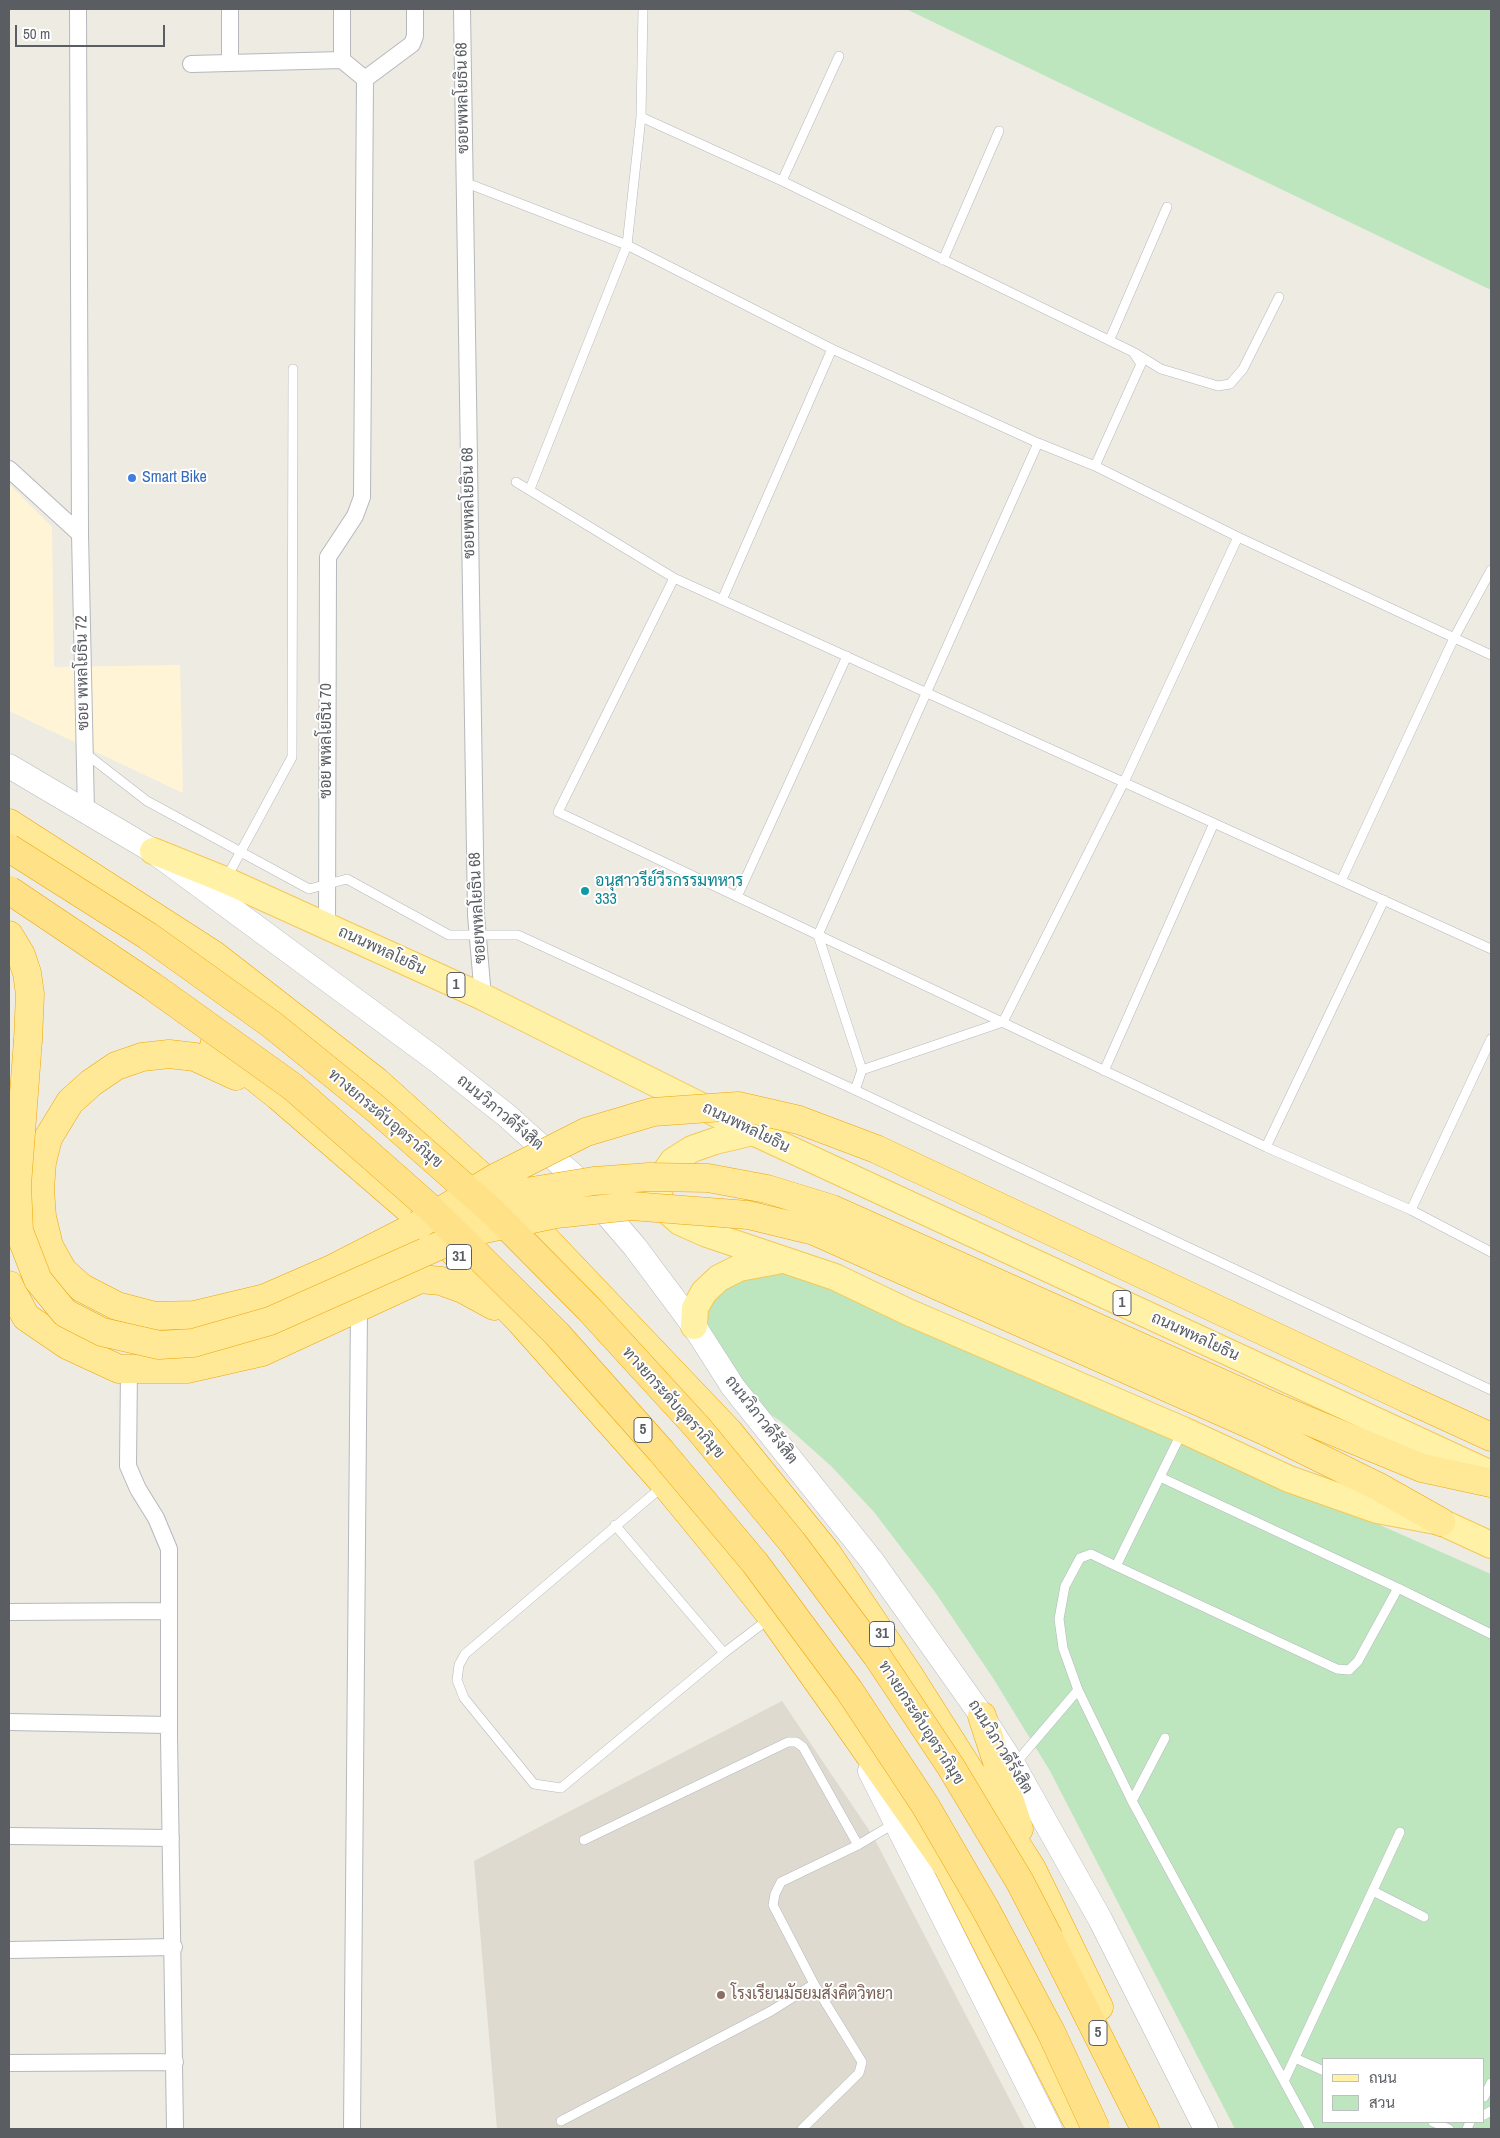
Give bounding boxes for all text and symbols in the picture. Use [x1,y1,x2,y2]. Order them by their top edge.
scale bar [18,15,168,47]
text: 50 m [23,23,50,44]
street label: ซอยพหลโยธิน 68 [452,42,474,154]
street label: ซอยพหลโยธิน 68 [458,447,480,559]
place label: Smart Bike [142,468,207,488]
marker: Smart Bike [126,472,138,484]
street label: ซอย พหลโยธิน 72 [72,615,94,731]
street label: ซอย พหลโยธิน 70 [317,683,337,799]
street label: ซอยพหลโยธิน 68 [465,852,491,964]
place label: อนุสาวรีย์วีรกรรมทหาร 333 [595,872,743,910]
marker: อนุสาวรีย์วีรกรรมทหาร 333 [579,885,591,897]
street label: ถนนพหลโยธิน [335,922,429,980]
road number: 1 [447,972,465,998]
street label: ทางยกระดับอุตราภิมุข [324,1065,446,1173]
street label: ถนนวิภาวดีรังสิต [453,1071,547,1155]
street label: ถนนพหลโยธิน [699,1099,793,1157]
road number: 31 [446,1244,472,1270]
road number: 1 [1113,1290,1131,1316]
street label: ถนนพหลโยธิน [1148,1308,1242,1366]
street label: ทางยกระดับอุตราภิมุข [618,1343,728,1463]
street label: ถนนวิภาวดีรังสิต [720,1372,802,1468]
road number: 5 [634,1418,652,1442]
road number: 31 [870,1622,894,1646]
street label: ทางยกระดับอุตราภิมุข [874,1657,968,1789]
street label: ถนนวิภาวดีรังสิต [963,1696,1037,1798]
place label: โรงเรียนมัธยมสังคีตวิทยา [731,1985,893,2005]
marker: โรงเรียนมัธยมสังคีตวิทยา [715,1989,727,2001]
road number: 5 [1089,2020,1107,2046]
legend [1322,2058,1485,2123]
text: ถนน [1369,2067,1397,2088]
text: สวน [1369,2092,1395,2113]

